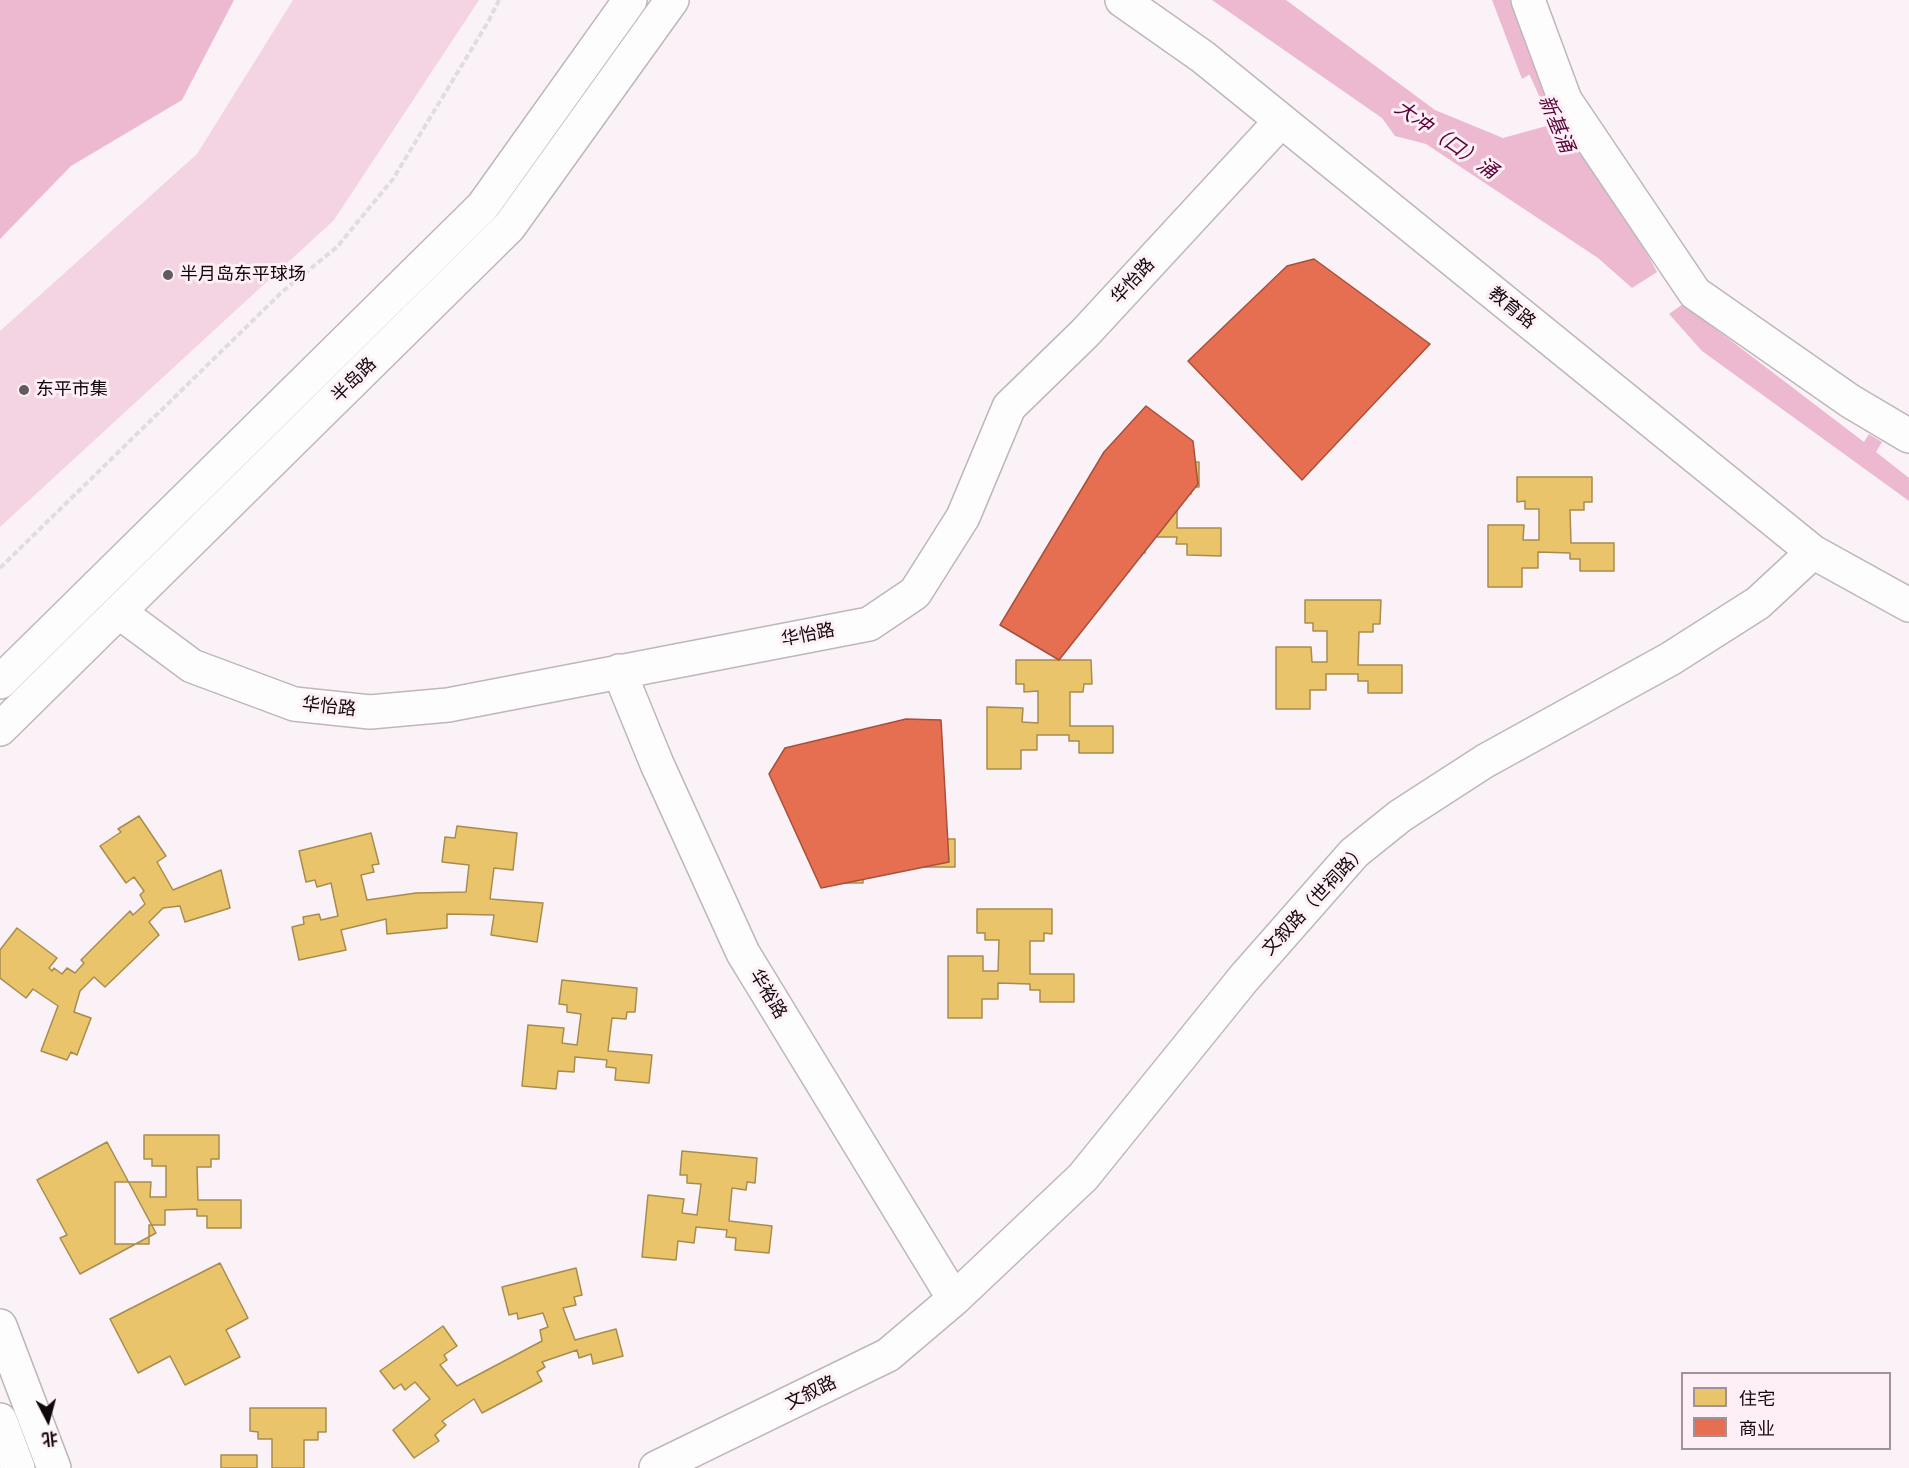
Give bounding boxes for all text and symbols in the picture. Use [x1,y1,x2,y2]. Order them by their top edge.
water label: 新基涌 [1533,92,1579,156]
water label: 大冲（口）涌 [1390,96,1502,184]
street label: 华怡路 [1107,254,1159,308]
place label: 半月岛东平球场 [180,264,306,286]
marker: 半月岛东平球场 [161,268,175,282]
street label: 教育路 [1484,283,1540,333]
street label: 半岛路 [327,353,381,407]
place label: 东平市集 [36,379,108,401]
marker: 东平市集 [17,383,31,397]
street label: 华怡路 [779,619,837,651]
street label: 华怡路 [301,693,357,721]
street label: 文叙路（世祠路） [1258,840,1372,960]
street label: 华裕路 [745,965,791,1023]
street label: 文叙路 [782,1371,840,1415]
legend [1681,1372,1891,1450]
north arrow [18,1390,78,1450]
text: 住宅 [1739,1391,1775,1409]
text: 商业 [1739,1421,1775,1439]
text: 北 [41,1429,59,1447]

